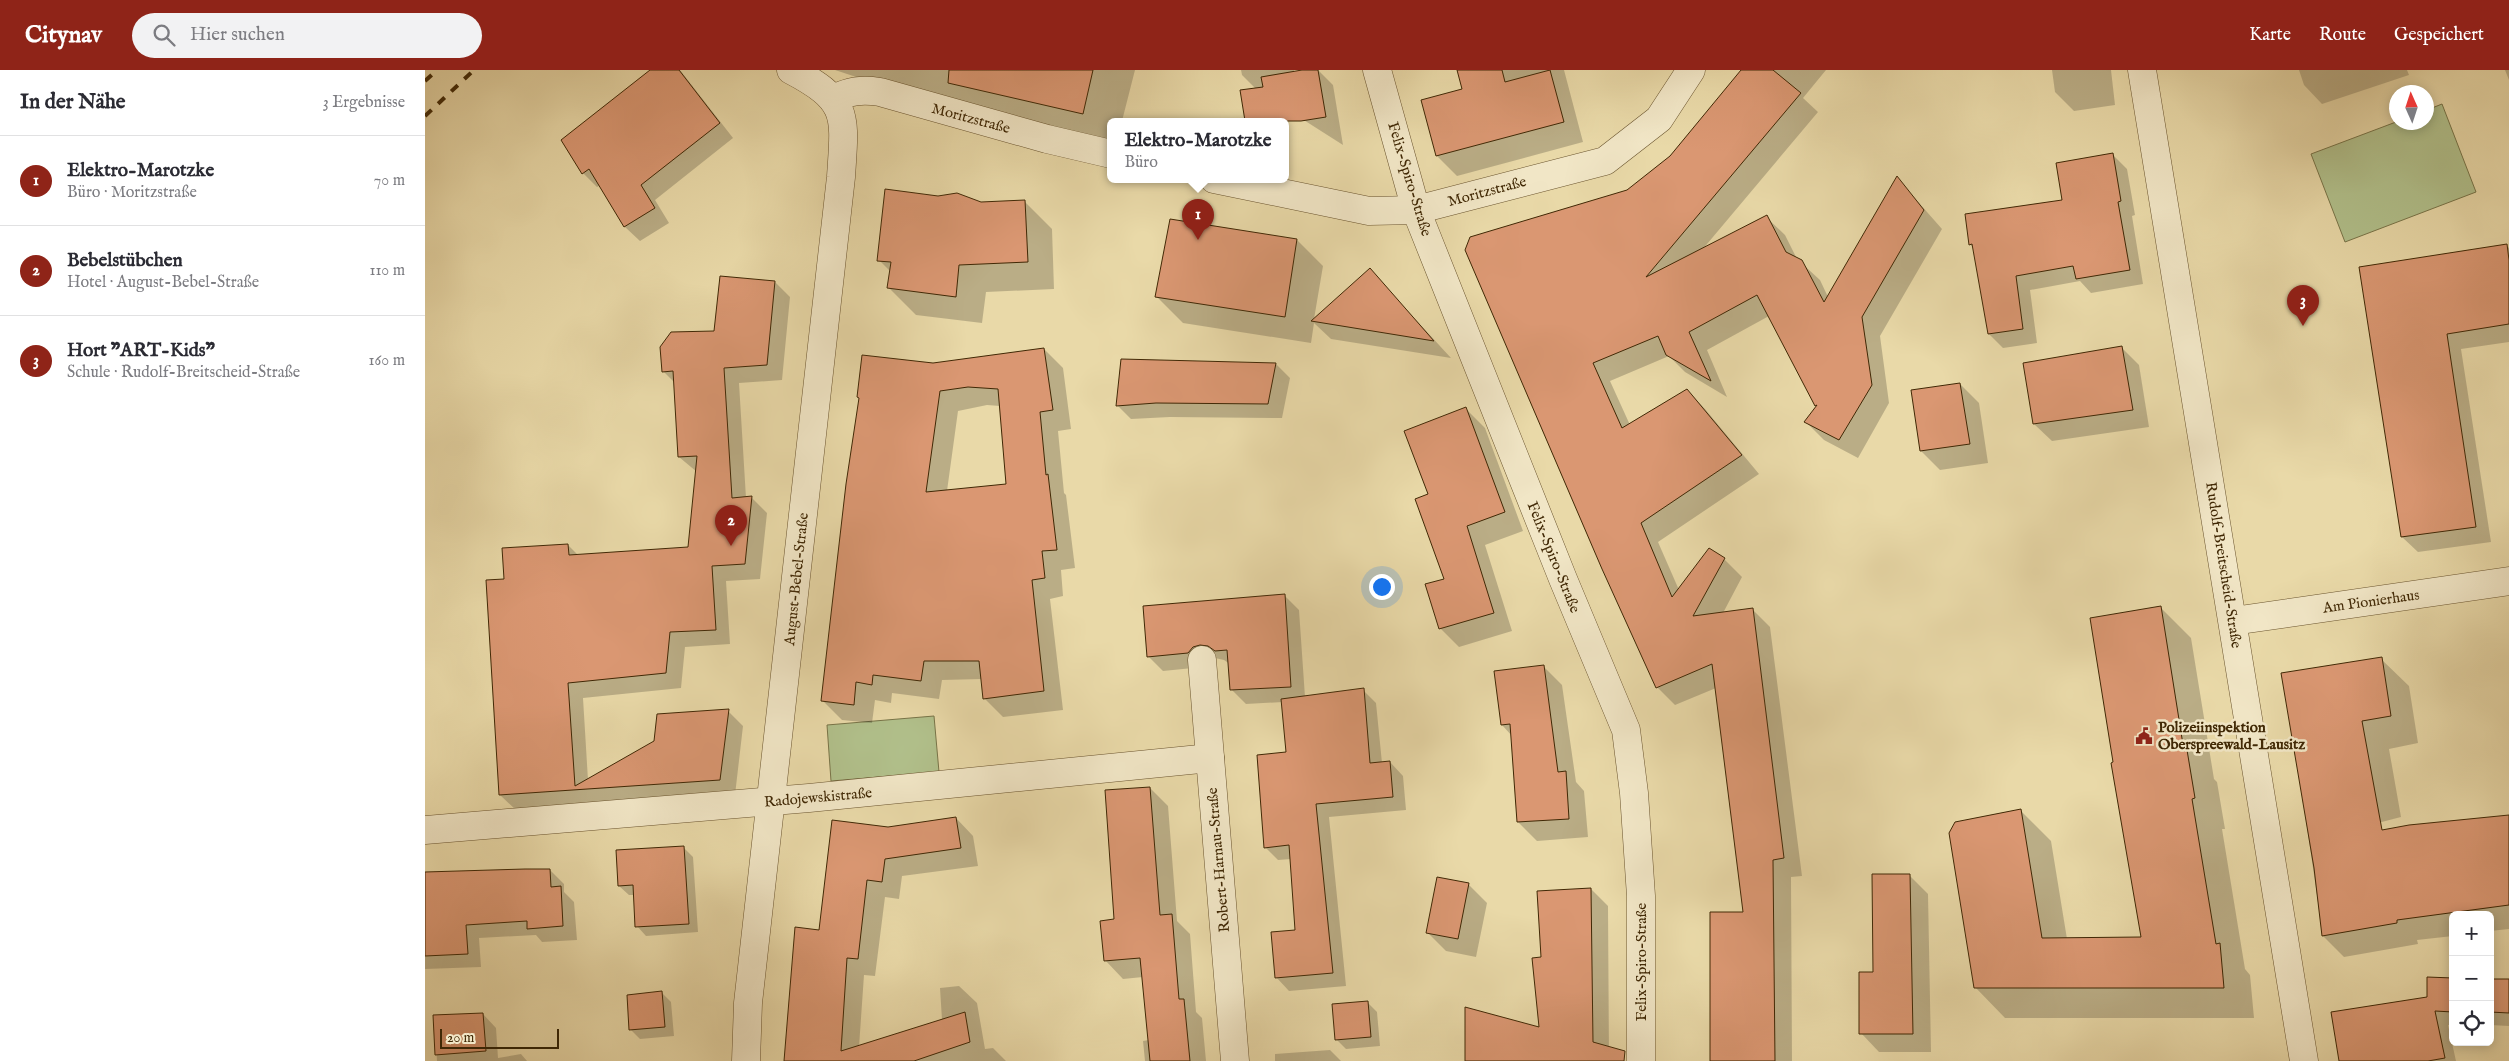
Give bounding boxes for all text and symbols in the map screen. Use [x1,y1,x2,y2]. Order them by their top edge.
search box [132,13,482,58]
text: Citynav [25,20,102,51]
icon: search [150,21,178,49]
text: Hier suchen [190,23,285,47]
text: Karte [2249,24,2291,47]
text: Route [2319,24,2366,47]
text: Gespeichert [2394,24,2484,47]
north arrow [2389,85,2434,130]
text: In der Nähe [20,89,126,116]
text: 3 Ergebnisse [323,93,405,113]
street label: Moritzstraße [929,99,1012,138]
popup [1107,118,1289,183]
street label: Felix-Spiro-Straße [1383,120,1436,239]
text: Elektro-Marotzke [1124,129,1272,153]
text: Büro [1124,153,1158,173]
text: Elektro-Marotzke [67,159,214,183]
text: 1 [33,171,39,191]
text: 70 m [374,171,405,191]
street label: Moritzstraße [1446,172,1529,211]
text: Büro · Moritzstraße [67,183,197,203]
pin: 1 [1182,199,1214,240]
text: Bebelstübchen [67,249,183,273]
text: 2 [32,261,40,281]
text: 110 m [369,261,405,281]
text: Hotel · August-Bebel-Straße [67,273,259,293]
pin: 3 [2287,285,2319,326]
text: Hort "ART-Kids" [67,339,215,363]
text: 3 [33,351,39,371]
text: 160 m [369,351,405,371]
text: Schule · Rudolf-Breitscheid-Straße [67,363,300,383]
street label: Rudolf-Breitscheid-Straße [2201,481,2246,650]
street label: Felix-Spiro-Straße [1523,499,1585,616]
pin: 2 [715,505,747,546]
street label: August-Bebel-Straße [780,512,813,647]
your location [1369,574,1395,600]
street label: Am Pionierhaus [2321,585,2421,618]
place label: Polizeiinspektion Oberspreewald-Lausitz [2158,718,2305,754]
public building icon: Polizeiinspektion Oberspreewald-Lausitz [2134,726,2154,746]
street label: Radojewskistraße [763,783,873,812]
street label: Robert-Harnau-Straße [1203,787,1234,933]
street label: Felix-Spiro-Straße [1632,903,1651,1021]
map controls [2449,911,2494,1046]
button: + [2449,911,2494,956]
button: − [2449,956,2494,1001]
button: locate [2449,1001,2494,1046]
scale bar [440,1026,559,1049]
text: 20 m [447,1029,474,1047]

